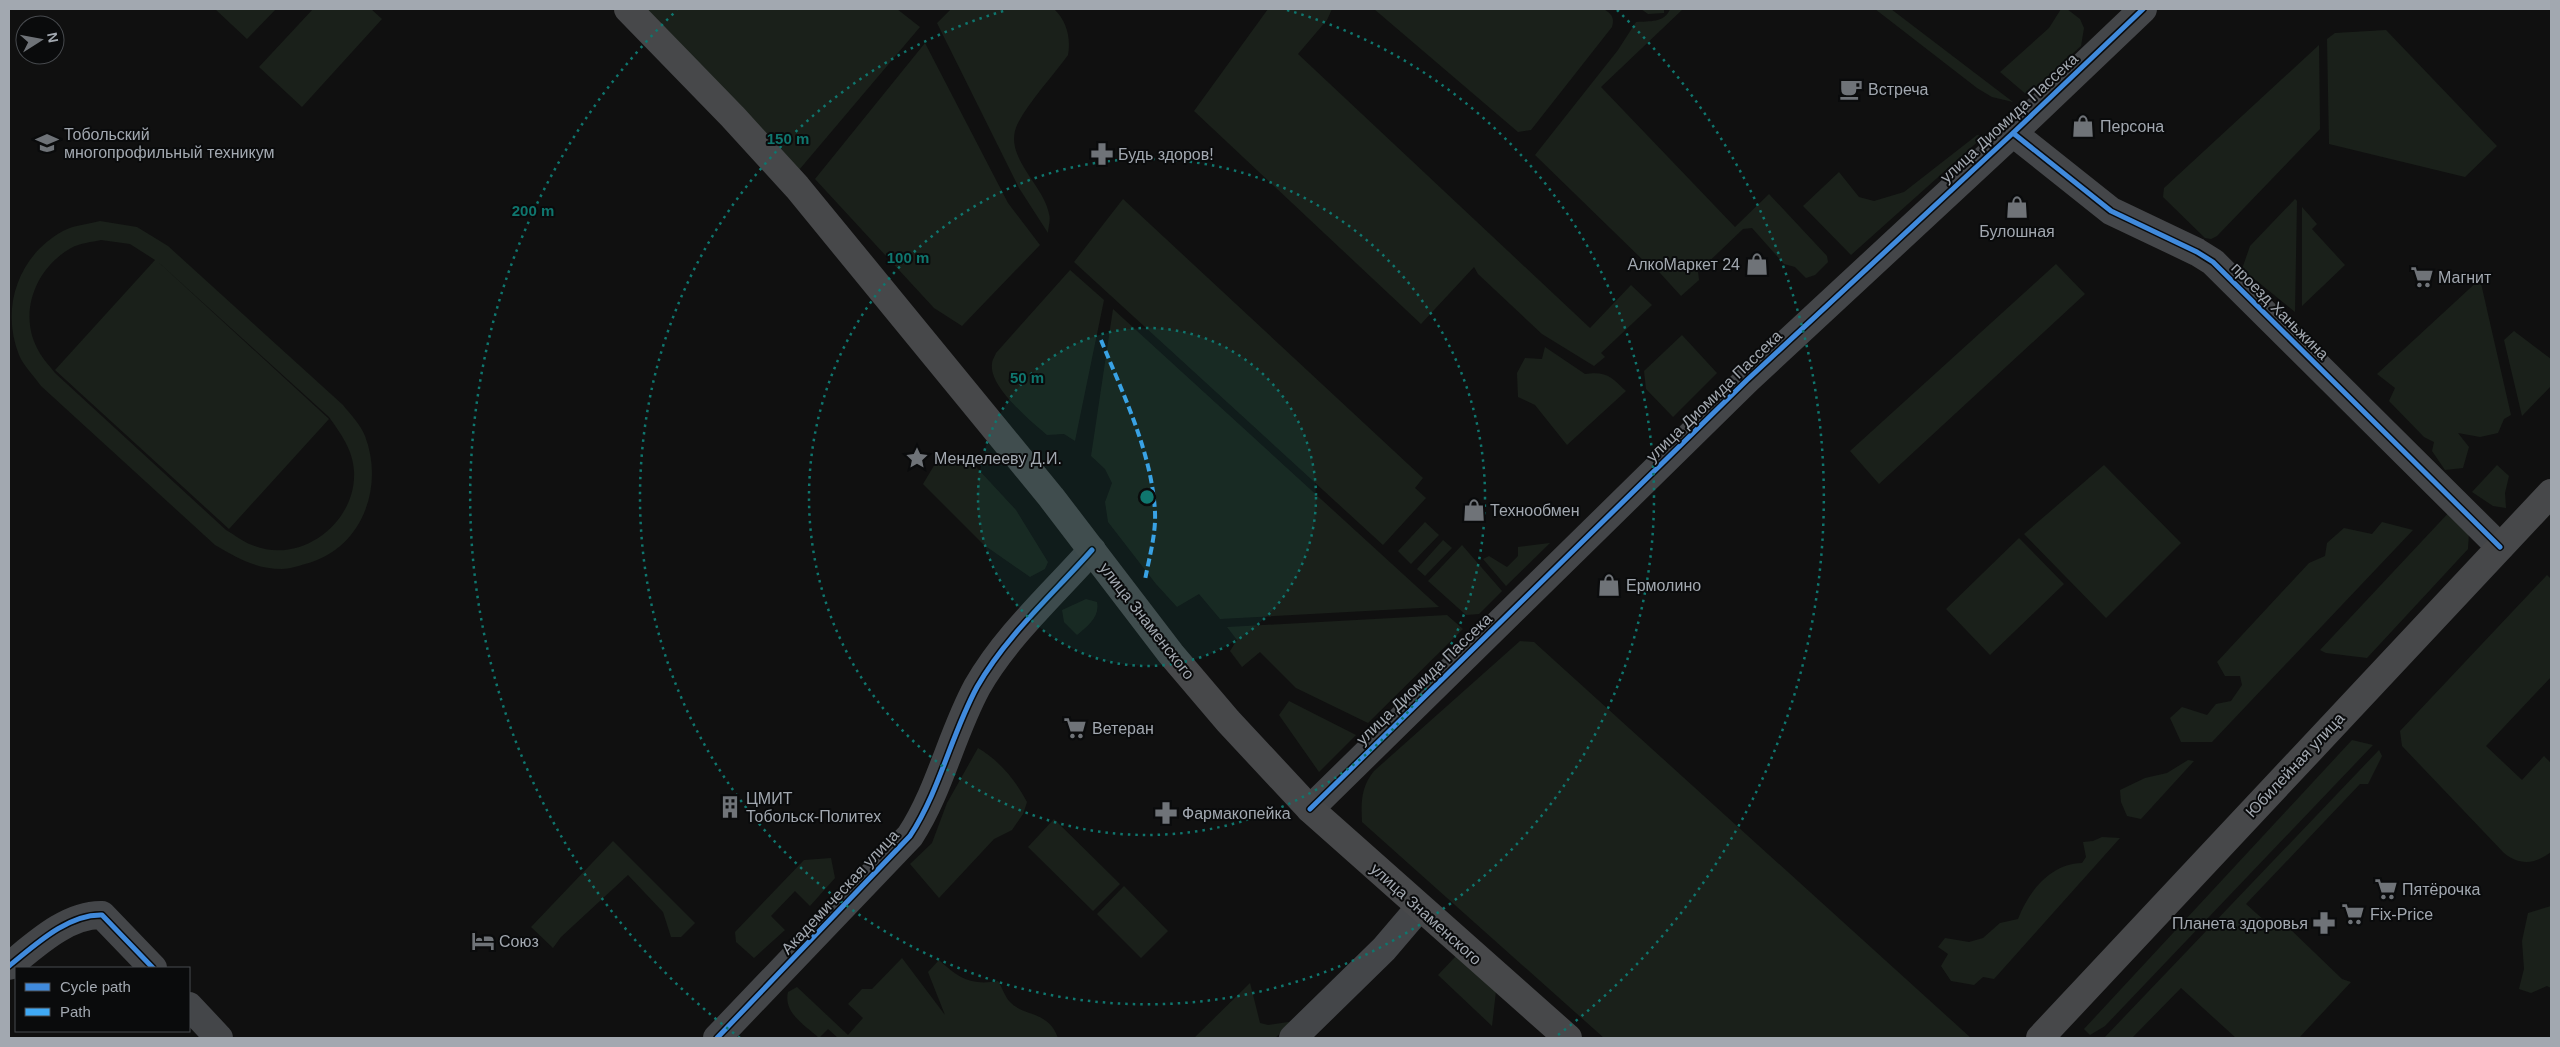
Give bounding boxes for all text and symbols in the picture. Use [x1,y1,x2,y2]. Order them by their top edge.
north arrow [15,15,65,65]
text: N [44,31,62,44]
street label: улица Диомида Пассека [1937,50,2081,186]
cafe icon: Встреча [1838,76,1864,102]
place label: Встреча [1868,81,1929,98]
shop icon: Персона [2070,113,2096,139]
place label: Персона [2100,118,2164,135]
place label: Тобольский многопрофильный техникум [64,126,275,161]
school or university icon: Тобольский многопрофильный техникум [34,130,60,156]
text: 150 m [767,130,809,147]
pharmacy icon: Будь здоров! [1089,141,1115,167]
place label: Будь здоров! [1118,146,1214,163]
shop icon: Булошная [2004,194,2030,220]
text: 200 m [512,202,554,219]
place label: Булошная [1979,223,2055,240]
text: 100 m [887,249,929,266]
shop icon: АлкоМаркет 24 [1744,251,1770,277]
place label: АлкоМаркет 24 [1627,256,1740,273]
street label: проезд Ханьжина [2228,259,2332,363]
supermarket icon: Магнит [2409,264,2435,290]
place label: Магнит [2438,269,2492,286]
street label: улица Диомида Пассека [1643,327,1785,465]
text: 50 m [1010,369,1044,386]
place icon: Менделееву Д.И. [904,445,930,471]
place label: Менделееву Д.И. [934,450,1062,467]
centre of rings [1138,488,1156,506]
shop icon: Технообмен [1461,497,1487,523]
place label: Технообмен [1490,502,1580,519]
street label: улица Знаменского [1096,559,1198,683]
shop icon: Ермолино [1596,572,1622,598]
place label: Ермолино [1626,577,1701,594]
street label: улица Диомида Пассека [1353,610,1495,748]
street label: Юбилейная улица [2242,709,2348,821]
supermarket icon: Ветеран [1062,715,1088,741]
place label: Ветеран [1092,720,1154,737]
place label: ЦМИТ Тобольск-Политех [746,790,881,825]
building icon: ЦМИТ Тобольск-Политех [717,794,743,820]
pharmacy icon: Фармакопейка [1153,800,1179,826]
place label: Фармакопейка [1182,805,1291,822]
street label: Академическая улица [778,826,902,958]
street label: улица Знаменского [1367,860,1485,968]
supermarket icon: Пятёрочка [2373,876,2399,902]
place label: Пятёрочка [2402,881,2481,898]
supermarket icon: Fix-Price [2340,901,2366,927]
place label: Fix-Price [2370,906,2433,923]
pharmacy icon: Планета здоровья [2311,910,2337,936]
place label: Планета здоровья [2172,915,2308,932]
hotel icon: Союз [470,928,496,954]
place label: Союз [499,933,539,950]
legend [15,967,190,1032]
text: Cycle path [60,978,131,995]
text: Path [60,1003,91,1020]

